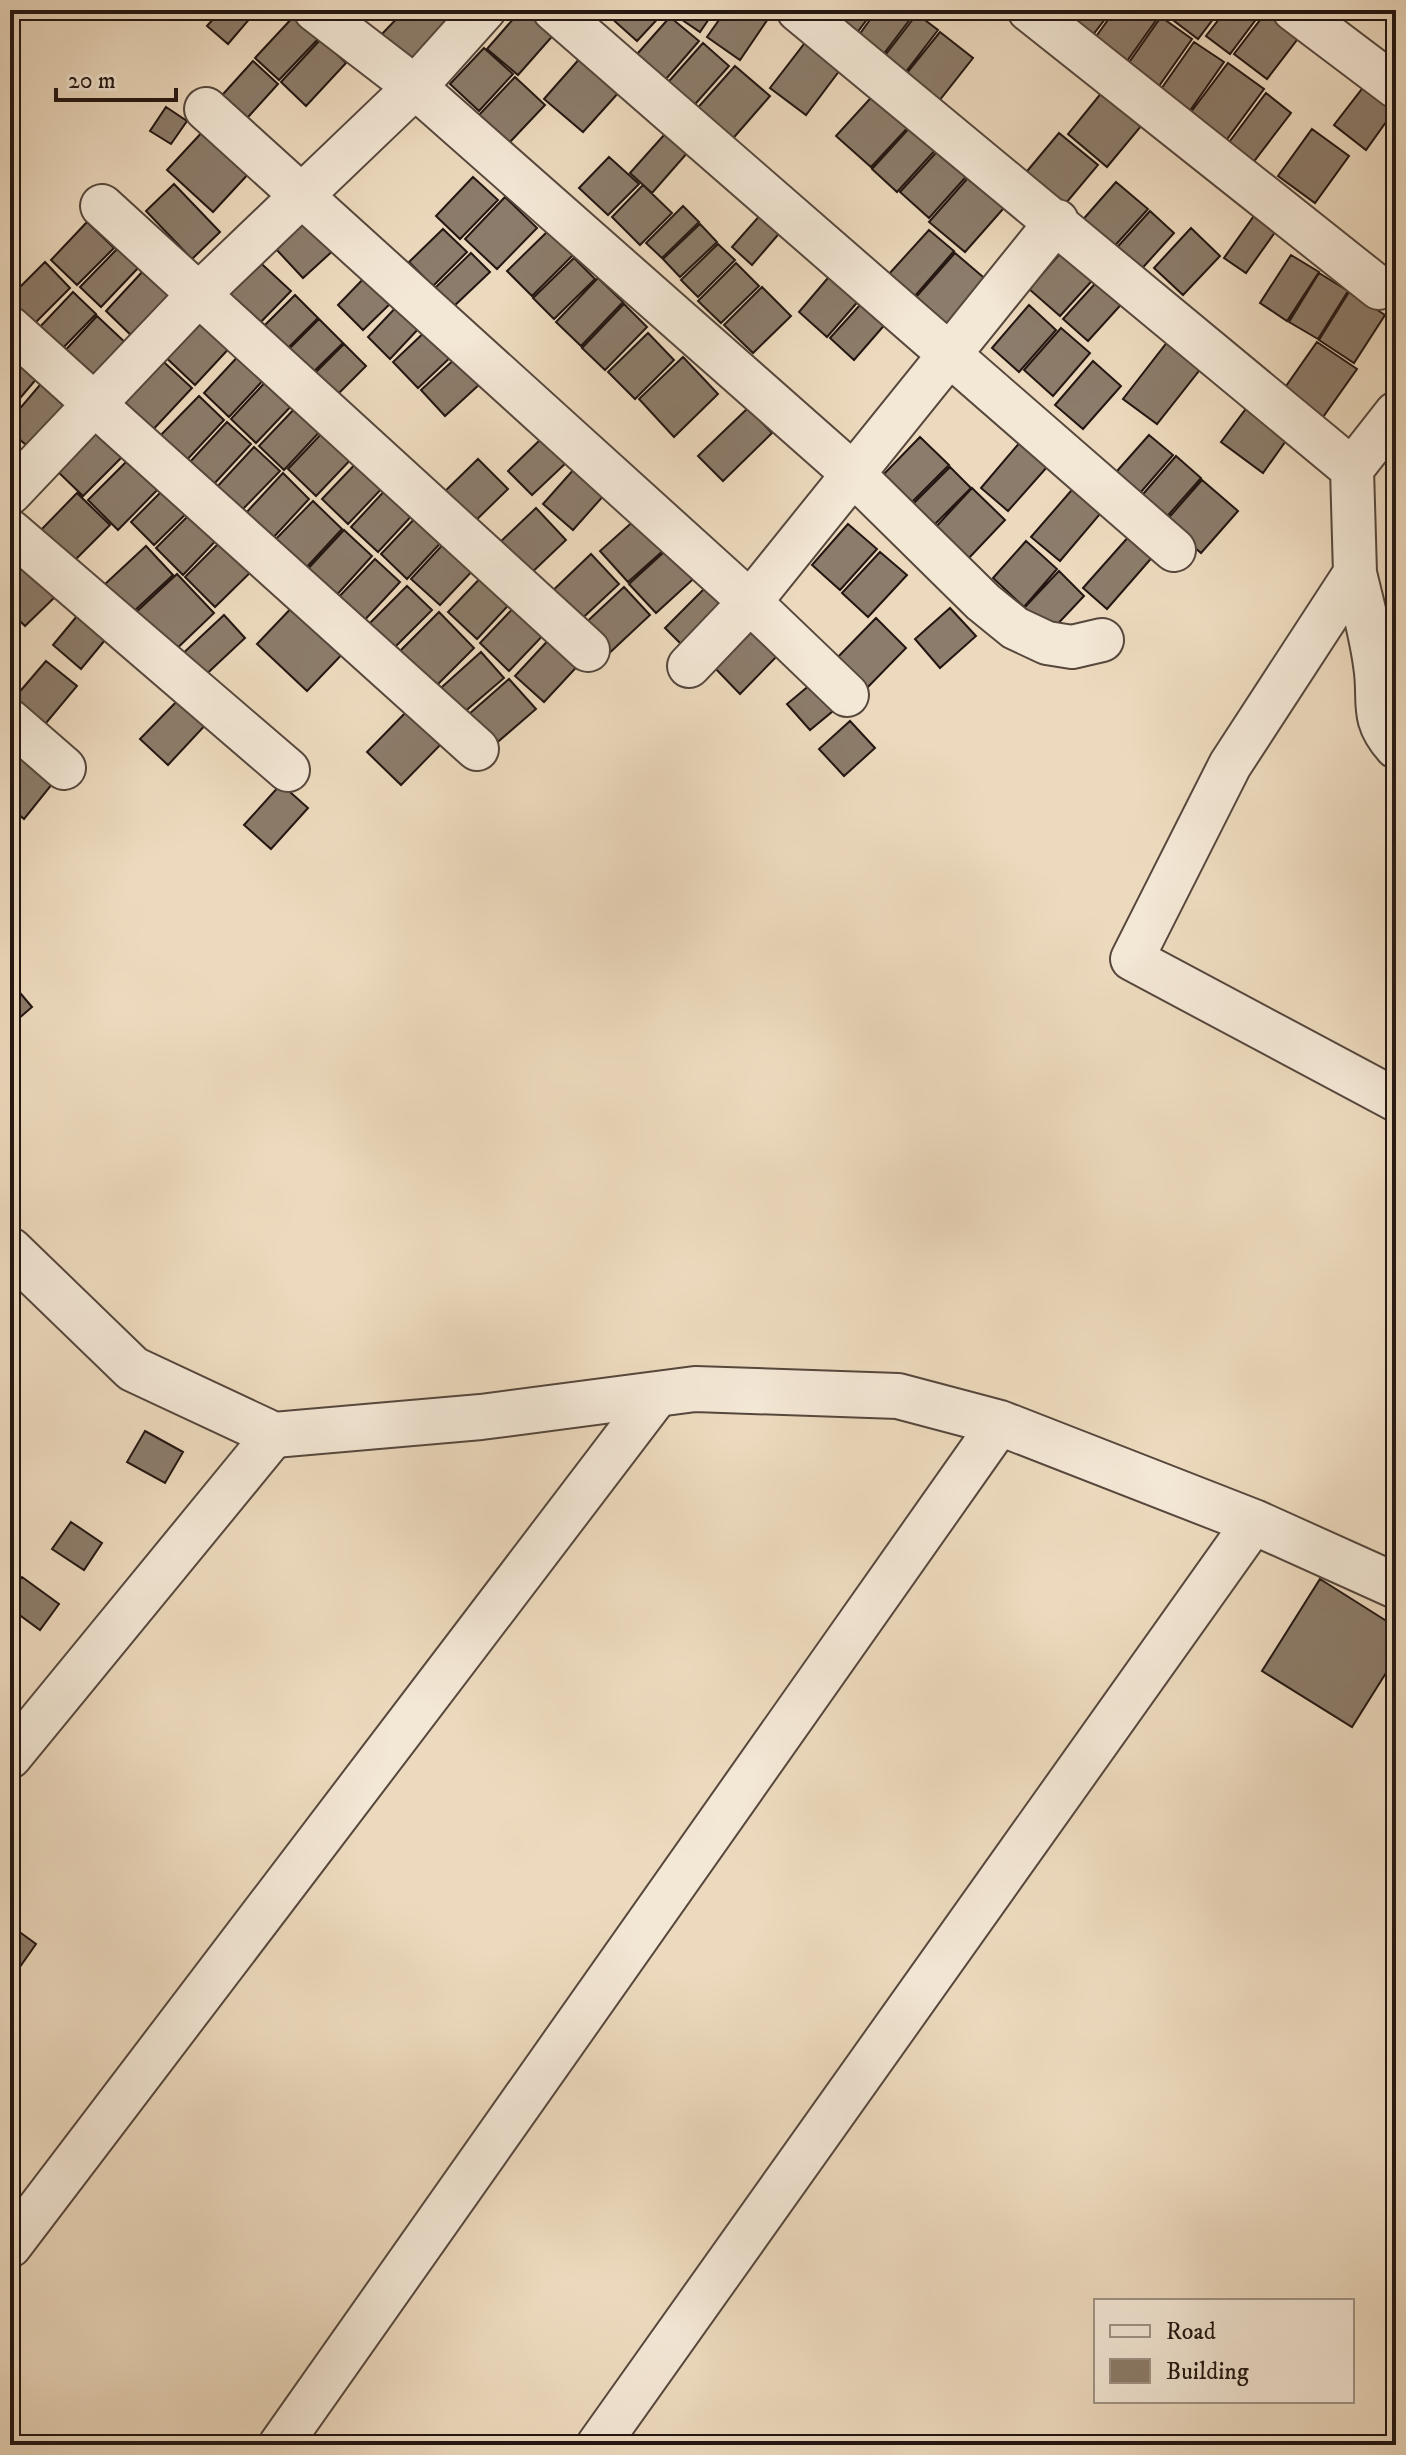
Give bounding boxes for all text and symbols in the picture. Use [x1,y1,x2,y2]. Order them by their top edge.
scale bar [56,52,176,102]
text: 20 m [68,66,116,96]
legend [1094,2299,1354,2403]
text: Road [1166,2317,1216,2347]
text: Building [1166,2357,1249,2387]

